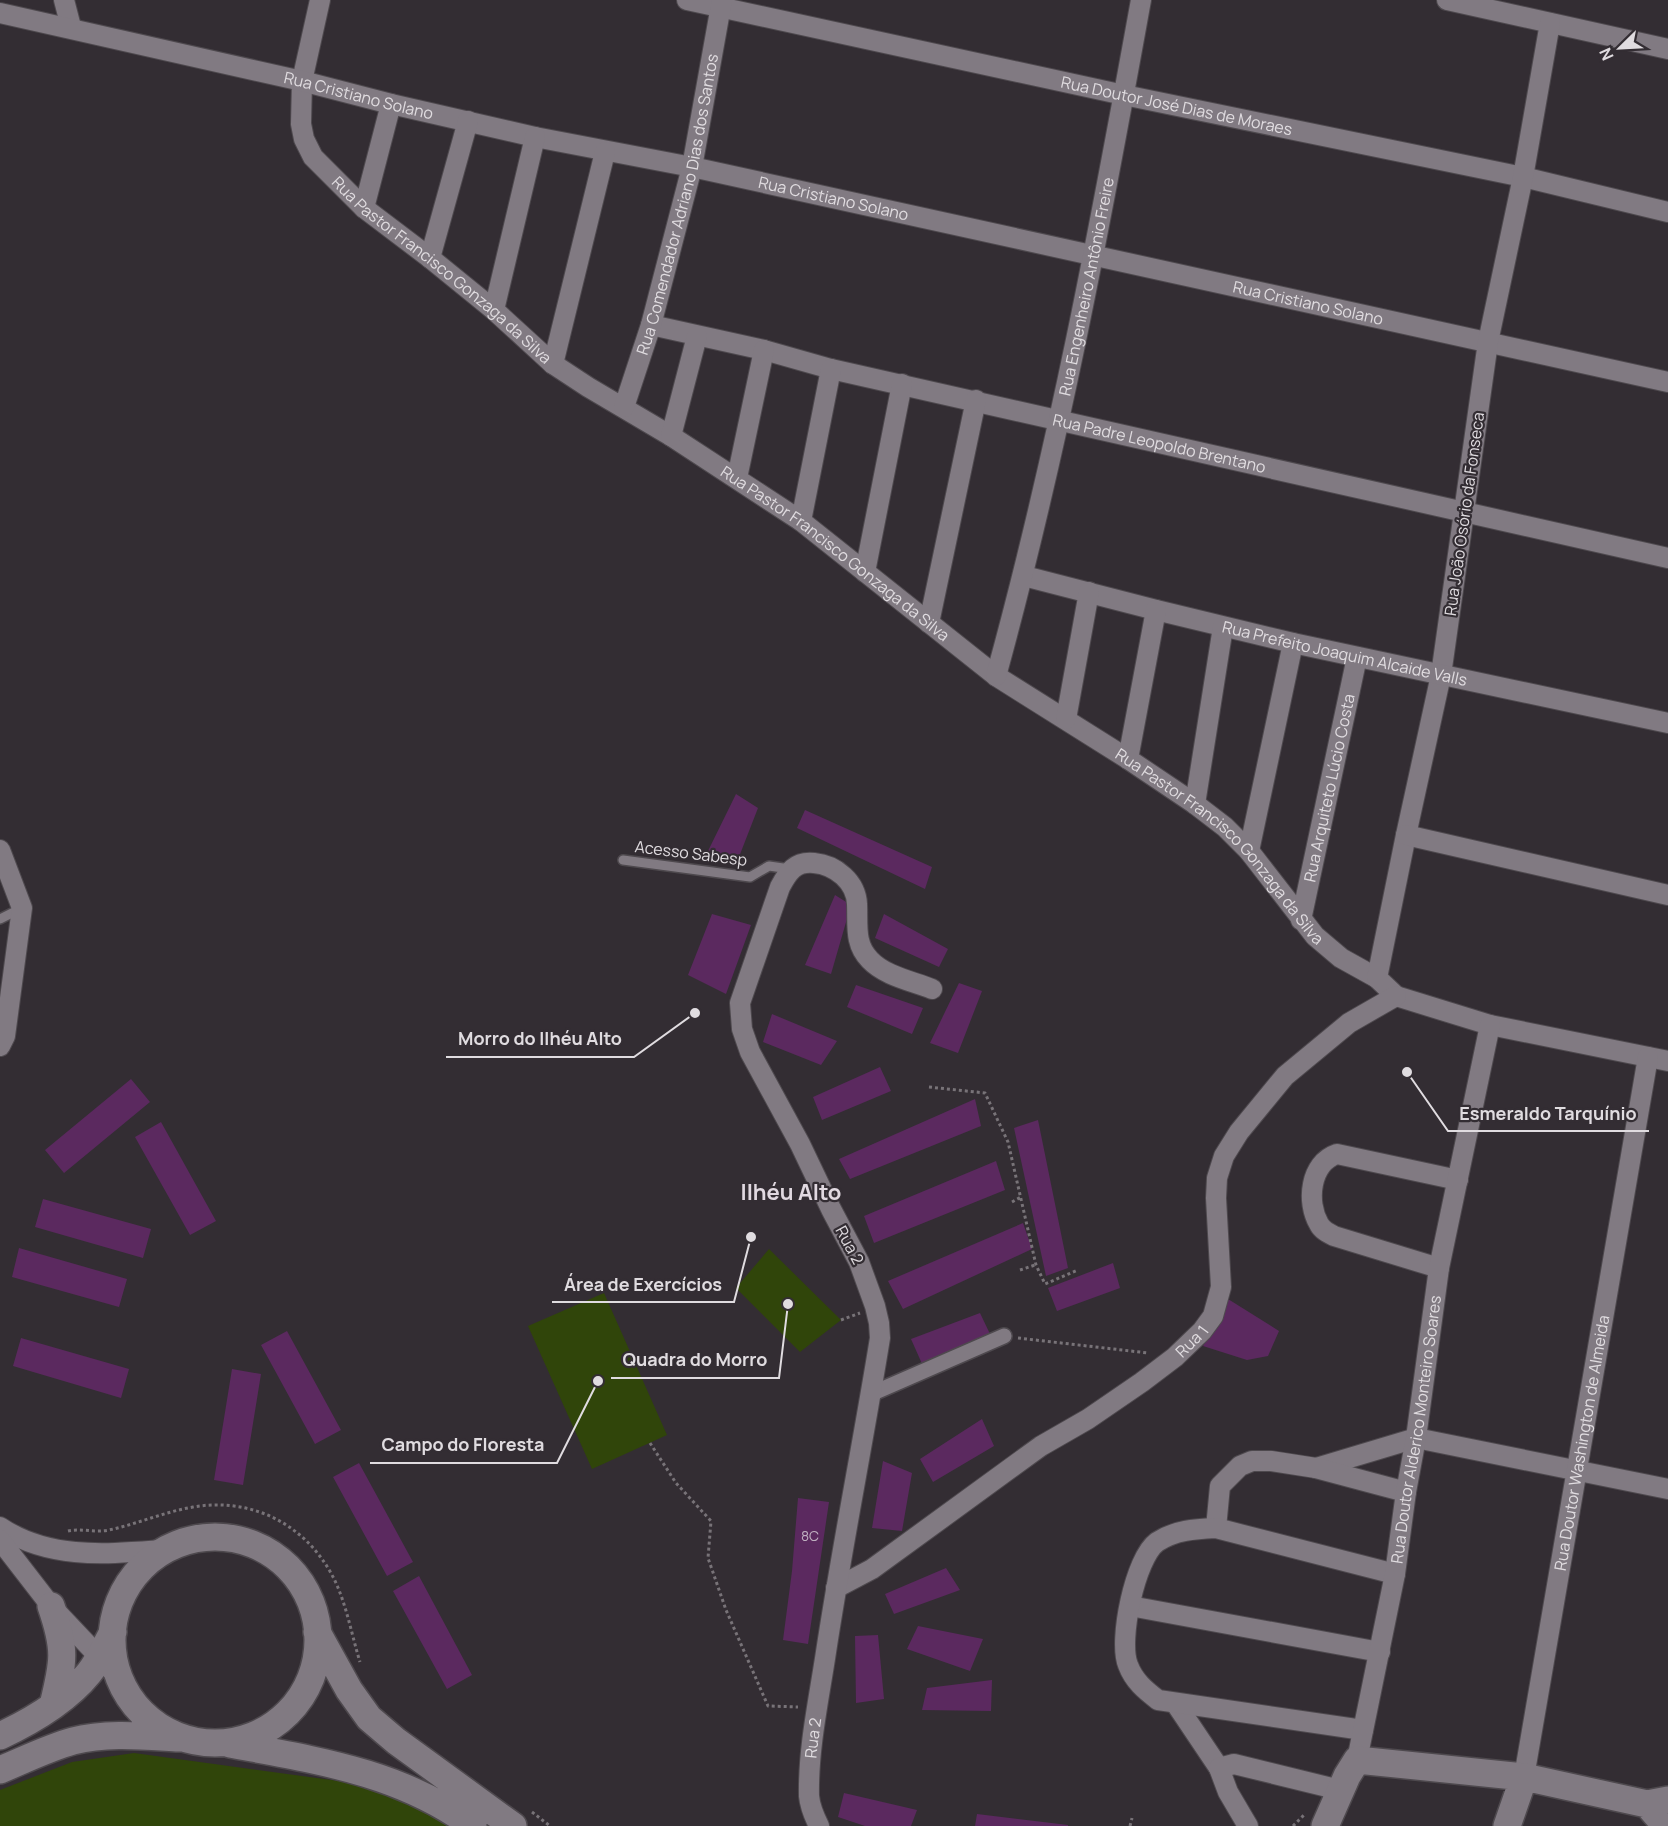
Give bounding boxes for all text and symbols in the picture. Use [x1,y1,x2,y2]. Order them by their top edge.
north arrow [1590,18,1650,78]
text: N [1594,44,1619,64]
street label: Rua Comendador Adriano Dias dos Santos [631,52,723,358]
street label: Rua Cristiano Solano [282,66,435,124]
street label: Rua Doutor José Dias de Moraes [1059,71,1294,140]
street label: Rua Pastor Francisco Gonzaga da Silva [327,171,557,369]
street label: Rua Cristiano Solano [756,171,911,225]
street label: Rua Engenheiro Antônio Freire [1053,175,1119,398]
street label: Rua Cristiano Solano [1231,276,1385,330]
street label: Rua Padre Leopoldo Brentano [1051,408,1268,478]
street label: Rua João Osório da Fonseca [1439,411,1489,617]
street label: Rua Pastor Francisco Gonzaga da Silva [716,460,954,646]
street label: Rua Prefeito Joaquim Alcaide Valls [1220,615,1469,691]
street label: Rua Arquiteto Lúcio Costa [1298,692,1360,884]
street label: Rua Pastor Francisco Gonzaga da Silva [1111,743,1328,950]
street label: Acesso Sabesp [634,835,748,871]
callout: Morro do Ilhéu Alto [446,1021,634,1057]
text: Morro do Ilhéu Alto [458,1026,622,1050]
callout: Esmeraldo Tarquínio [1448,1095,1649,1131]
text: Esmeraldo Tarquínio [1459,1101,1637,1125]
district label: Ilhéu Alto [741,1177,841,1207]
street label: Rua 2 [831,1222,869,1268]
callout: Área de Exercícios [552,1266,734,1302]
text: Área de Exercícios [564,1272,722,1296]
street label: Rua Doutor Alderico Monteiro Soares [1386,1294,1446,1565]
street label: Rua Doutor Washington de Almeida [1549,1313,1614,1572]
street label: Rua 1 [1170,1321,1214,1362]
callout: Quadra do Morro [611,1342,779,1378]
text: Quadra do Morro [623,1347,767,1371]
callout: Campo do Floresta [370,1427,557,1463]
text: Campo do Floresta [382,1432,544,1456]
house number: 8C [801,1526,819,1545]
street label: Rua 2 [799,1716,826,1759]

